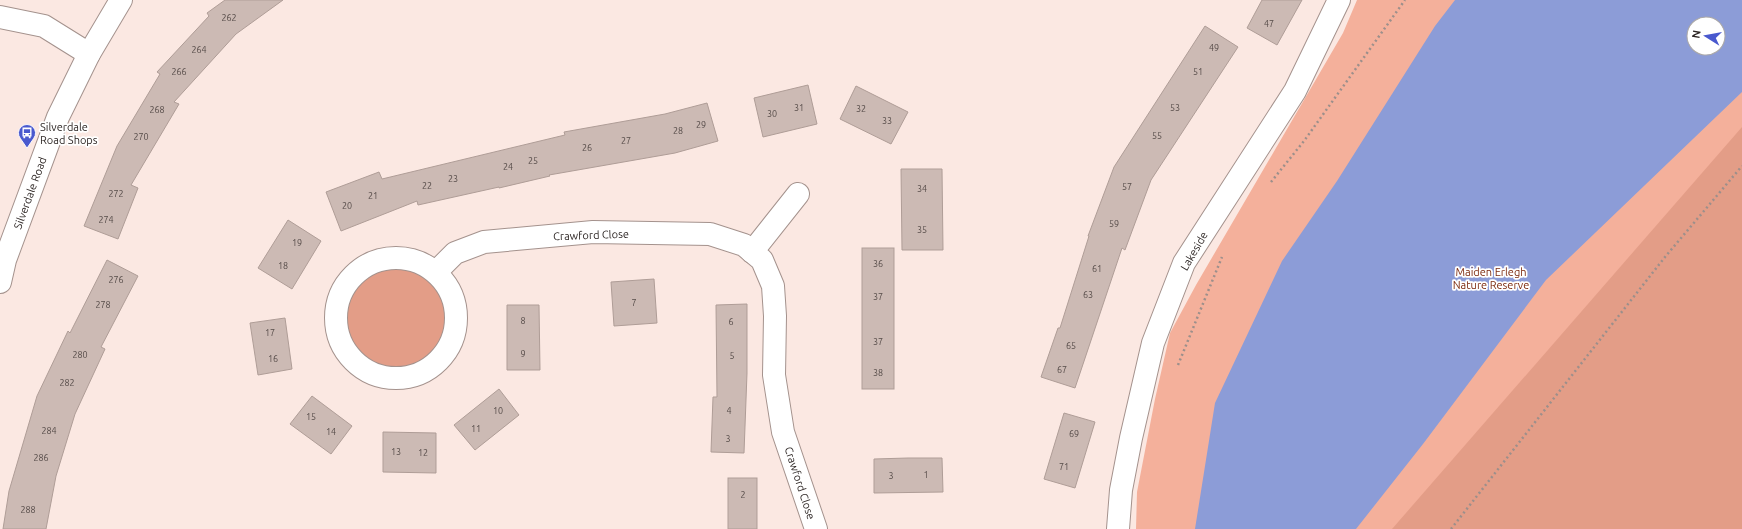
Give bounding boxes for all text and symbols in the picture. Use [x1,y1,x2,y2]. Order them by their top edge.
house number: 262 [221,13,237,23]
north arrow [1686,16,1726,56]
house number: 47 [1264,19,1274,29]
text: N [1690,29,1703,39]
house number: 49 [1209,43,1219,53]
house number: 264 [191,45,207,55]
house number: 266 [171,67,187,77]
house number: 51 [1193,67,1203,77]
house number: 31 [794,103,804,113]
house number: 53 [1170,103,1180,113]
house number: 32 [856,104,866,114]
house number: 268 [149,105,165,115]
house number: 30 [767,109,777,119]
house number: 33 [882,116,892,126]
house number: 29 [696,120,706,130]
place label: Silverdale Road Shops [40,121,98,146]
bus stop icon: Silverdale Road Shops [17,123,37,148]
house number: 28 [673,126,683,136]
house number: 55 [1152,131,1162,141]
house number: 270 [133,132,149,142]
house number: 27 [621,136,631,146]
house number: 26 [582,143,592,153]
street label: Silverdale Road [11,155,49,231]
house number: 25 [528,156,538,166]
house number: 24 [503,162,513,172]
house number: 23 [448,174,458,184]
house number: 22 [422,181,432,191]
house number: 57 [1122,182,1132,192]
house number: 34 [917,184,927,194]
house number: 272 [108,189,124,199]
house number: 21 [368,191,378,201]
house number: 20 [342,201,352,211]
house number: 274 [98,215,114,225]
house number: 59 [1109,219,1119,229]
house number: 35 [917,225,927,235]
street label: Crawford Close [553,228,629,242]
street label: Lakeside [1178,230,1210,272]
house number: 19 [292,238,302,248]
house number: 36 [873,259,883,269]
house number: 18 [278,261,288,271]
house number: 61 [1092,264,1102,274]
park label: Maiden Erlegh Nature Reserve [1453,266,1529,291]
house number: 276 [108,275,124,285]
house number: 63 [1083,290,1093,300]
house number: 37 [873,292,883,302]
house number: 7 [631,298,637,308]
house number: 278 [95,300,111,310]
house number: 8 [520,316,526,326]
house number: 6 [728,317,734,327]
house number: 17 [265,328,275,338]
house number: 37 [873,337,883,347]
house number: 65 [1066,341,1076,351]
house number: 9 [520,349,526,359]
house number: 280 [72,350,88,360]
house number: 5 [729,351,735,361]
house number: 16 [268,354,278,364]
house number: 67 [1057,365,1067,375]
house number: 38 [873,368,883,378]
house number: 282 [59,378,75,388]
house number: 10 [493,406,503,416]
house number: 4 [726,406,732,416]
house number: 15 [306,412,316,422]
house number: 11 [471,424,481,434]
house number: 284 [41,426,57,436]
house number: 14 [326,427,336,437]
house number: 69 [1069,429,1079,439]
house number: 3 [725,434,731,444]
street label: Crawford Close [783,445,817,521]
house number: 13 [391,447,401,457]
house number: 12 [418,448,428,458]
house number: 286 [33,453,49,463]
house number: 71 [1059,462,1069,472]
house number: 1 [923,470,929,480]
house number: 3 [888,471,894,481]
house number: 2 [740,490,746,500]
house number: 288 [20,505,36,515]

